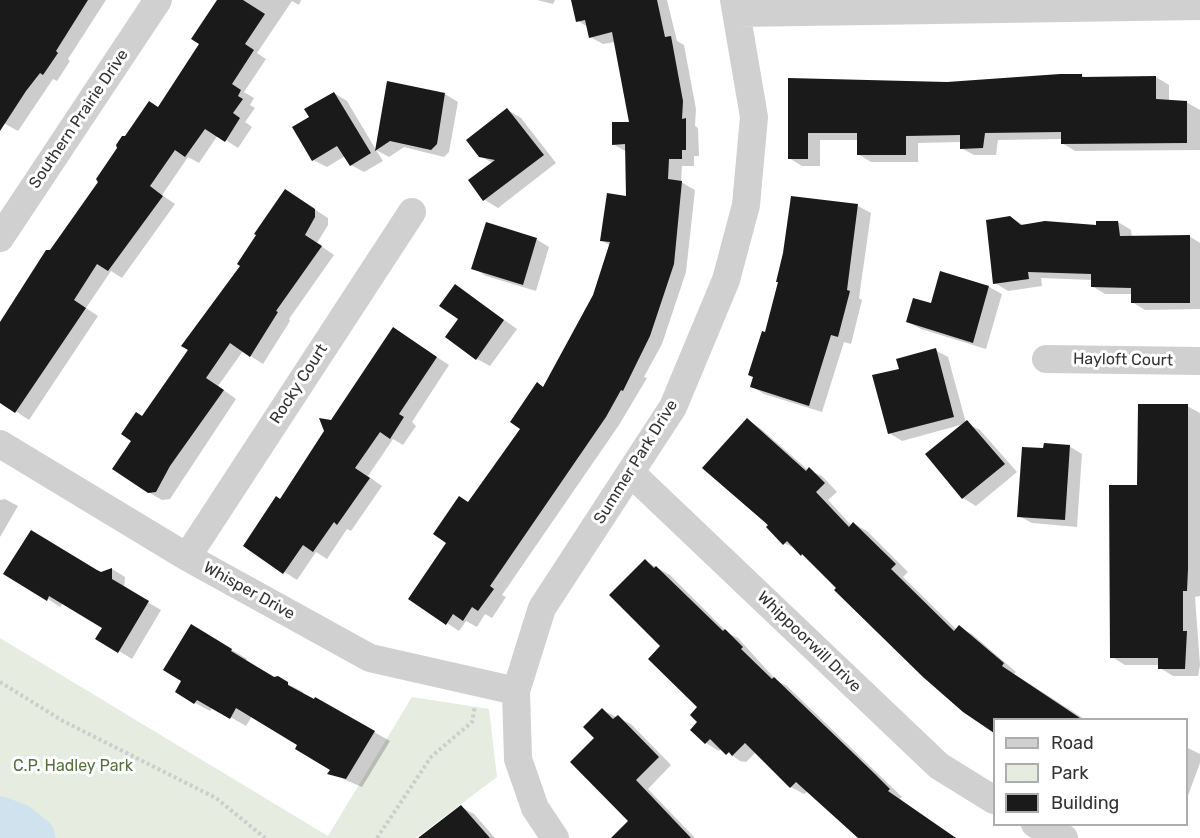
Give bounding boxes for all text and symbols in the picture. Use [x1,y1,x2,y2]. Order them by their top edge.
street label: Southern Prairie Drive [25,46,133,192]
street label: Rocky Court [266,341,332,427]
street label: Hayloft Court [1073,350,1173,370]
street label: Summer Park Drive [590,396,682,528]
street label: Whisper Drive [200,558,298,624]
street label: Whippoorwill Drive [753,588,865,696]
legend [993,718,1188,826]
text: Road [1051,732,1094,754]
park label: C.P. Hadley Park [13,756,133,776]
text: Park [1051,762,1088,784]
text: Building [1051,792,1119,814]

